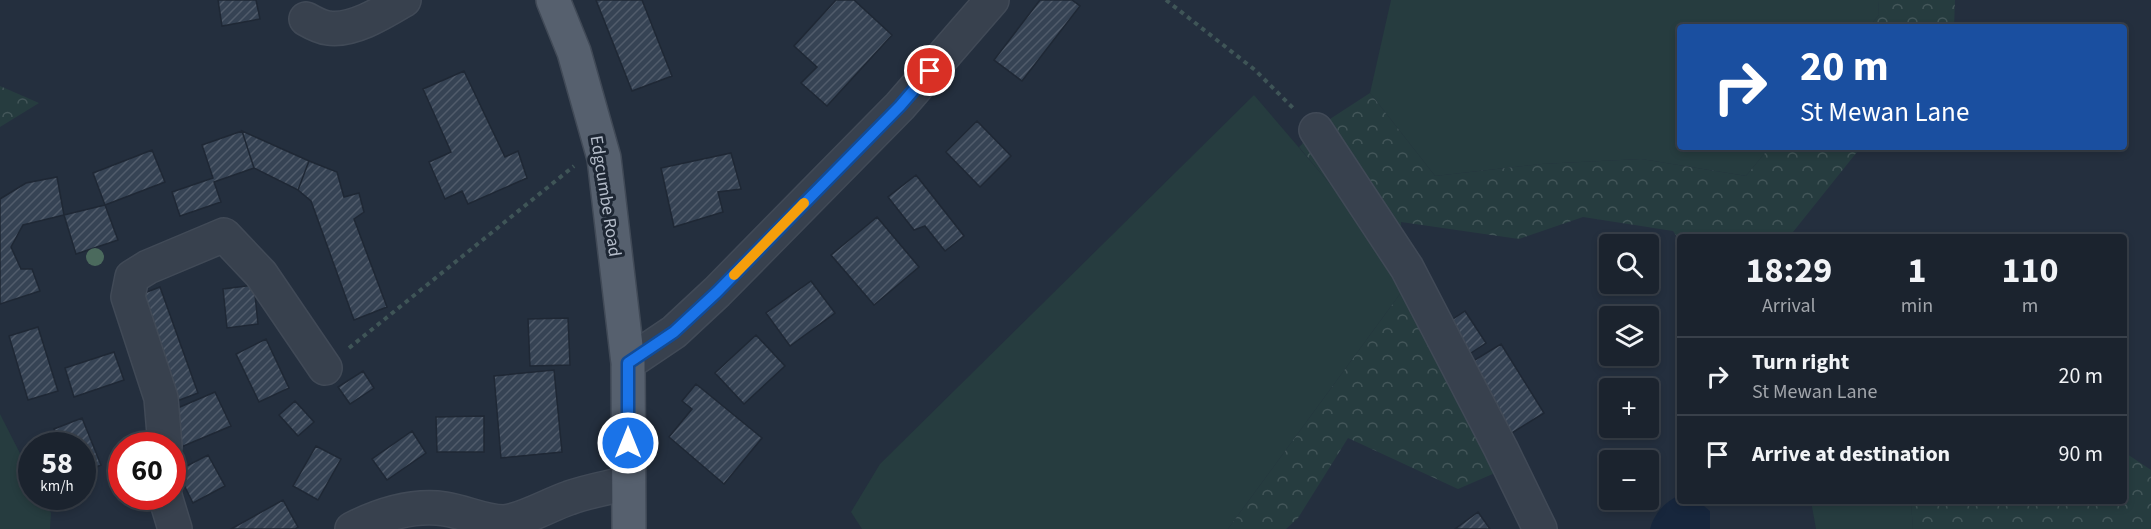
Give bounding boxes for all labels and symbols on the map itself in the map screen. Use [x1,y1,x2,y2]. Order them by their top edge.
pin [904,45,955,96]
street label: Edgcumbe Road [584,134,627,258]
position arrow [596,411,660,475]
speed limit sign: 60 [108,432,186,510]

